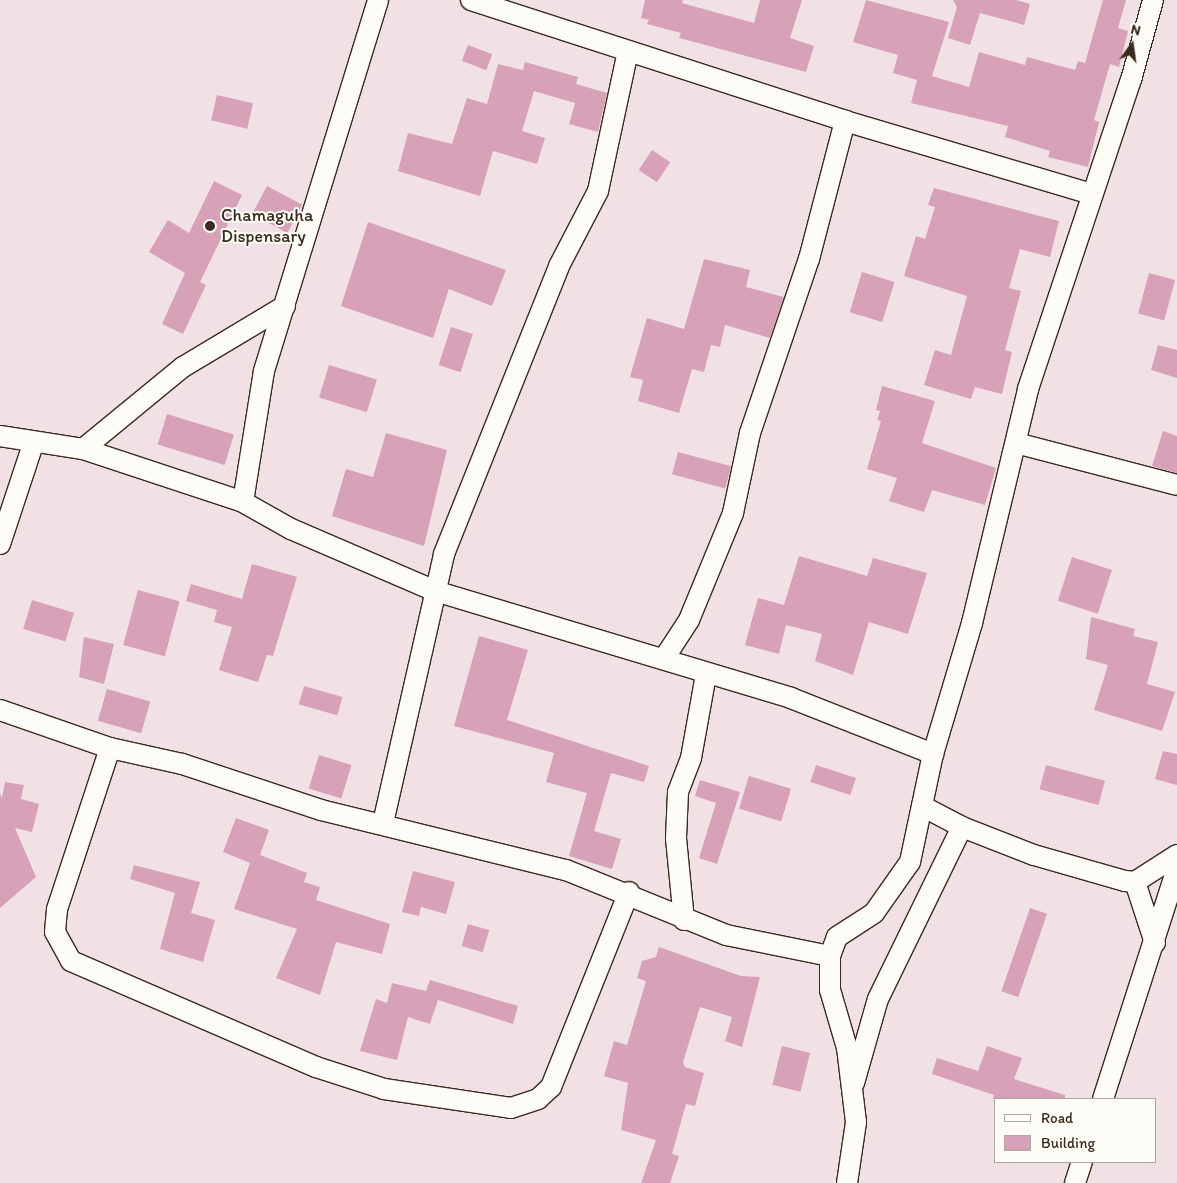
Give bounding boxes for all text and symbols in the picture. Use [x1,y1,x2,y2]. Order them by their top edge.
north arrow [1107,20,1157,70]
text: N [1129,21,1142,39]
place label: Chamaguha Dispensary [221,205,313,248]
marker: Chamaguha Dispensary [203,219,217,233]
legend [994,1098,1157,1163]
text: Road [1041,1109,1073,1127]
text: Building [1041,1134,1095,1152]

